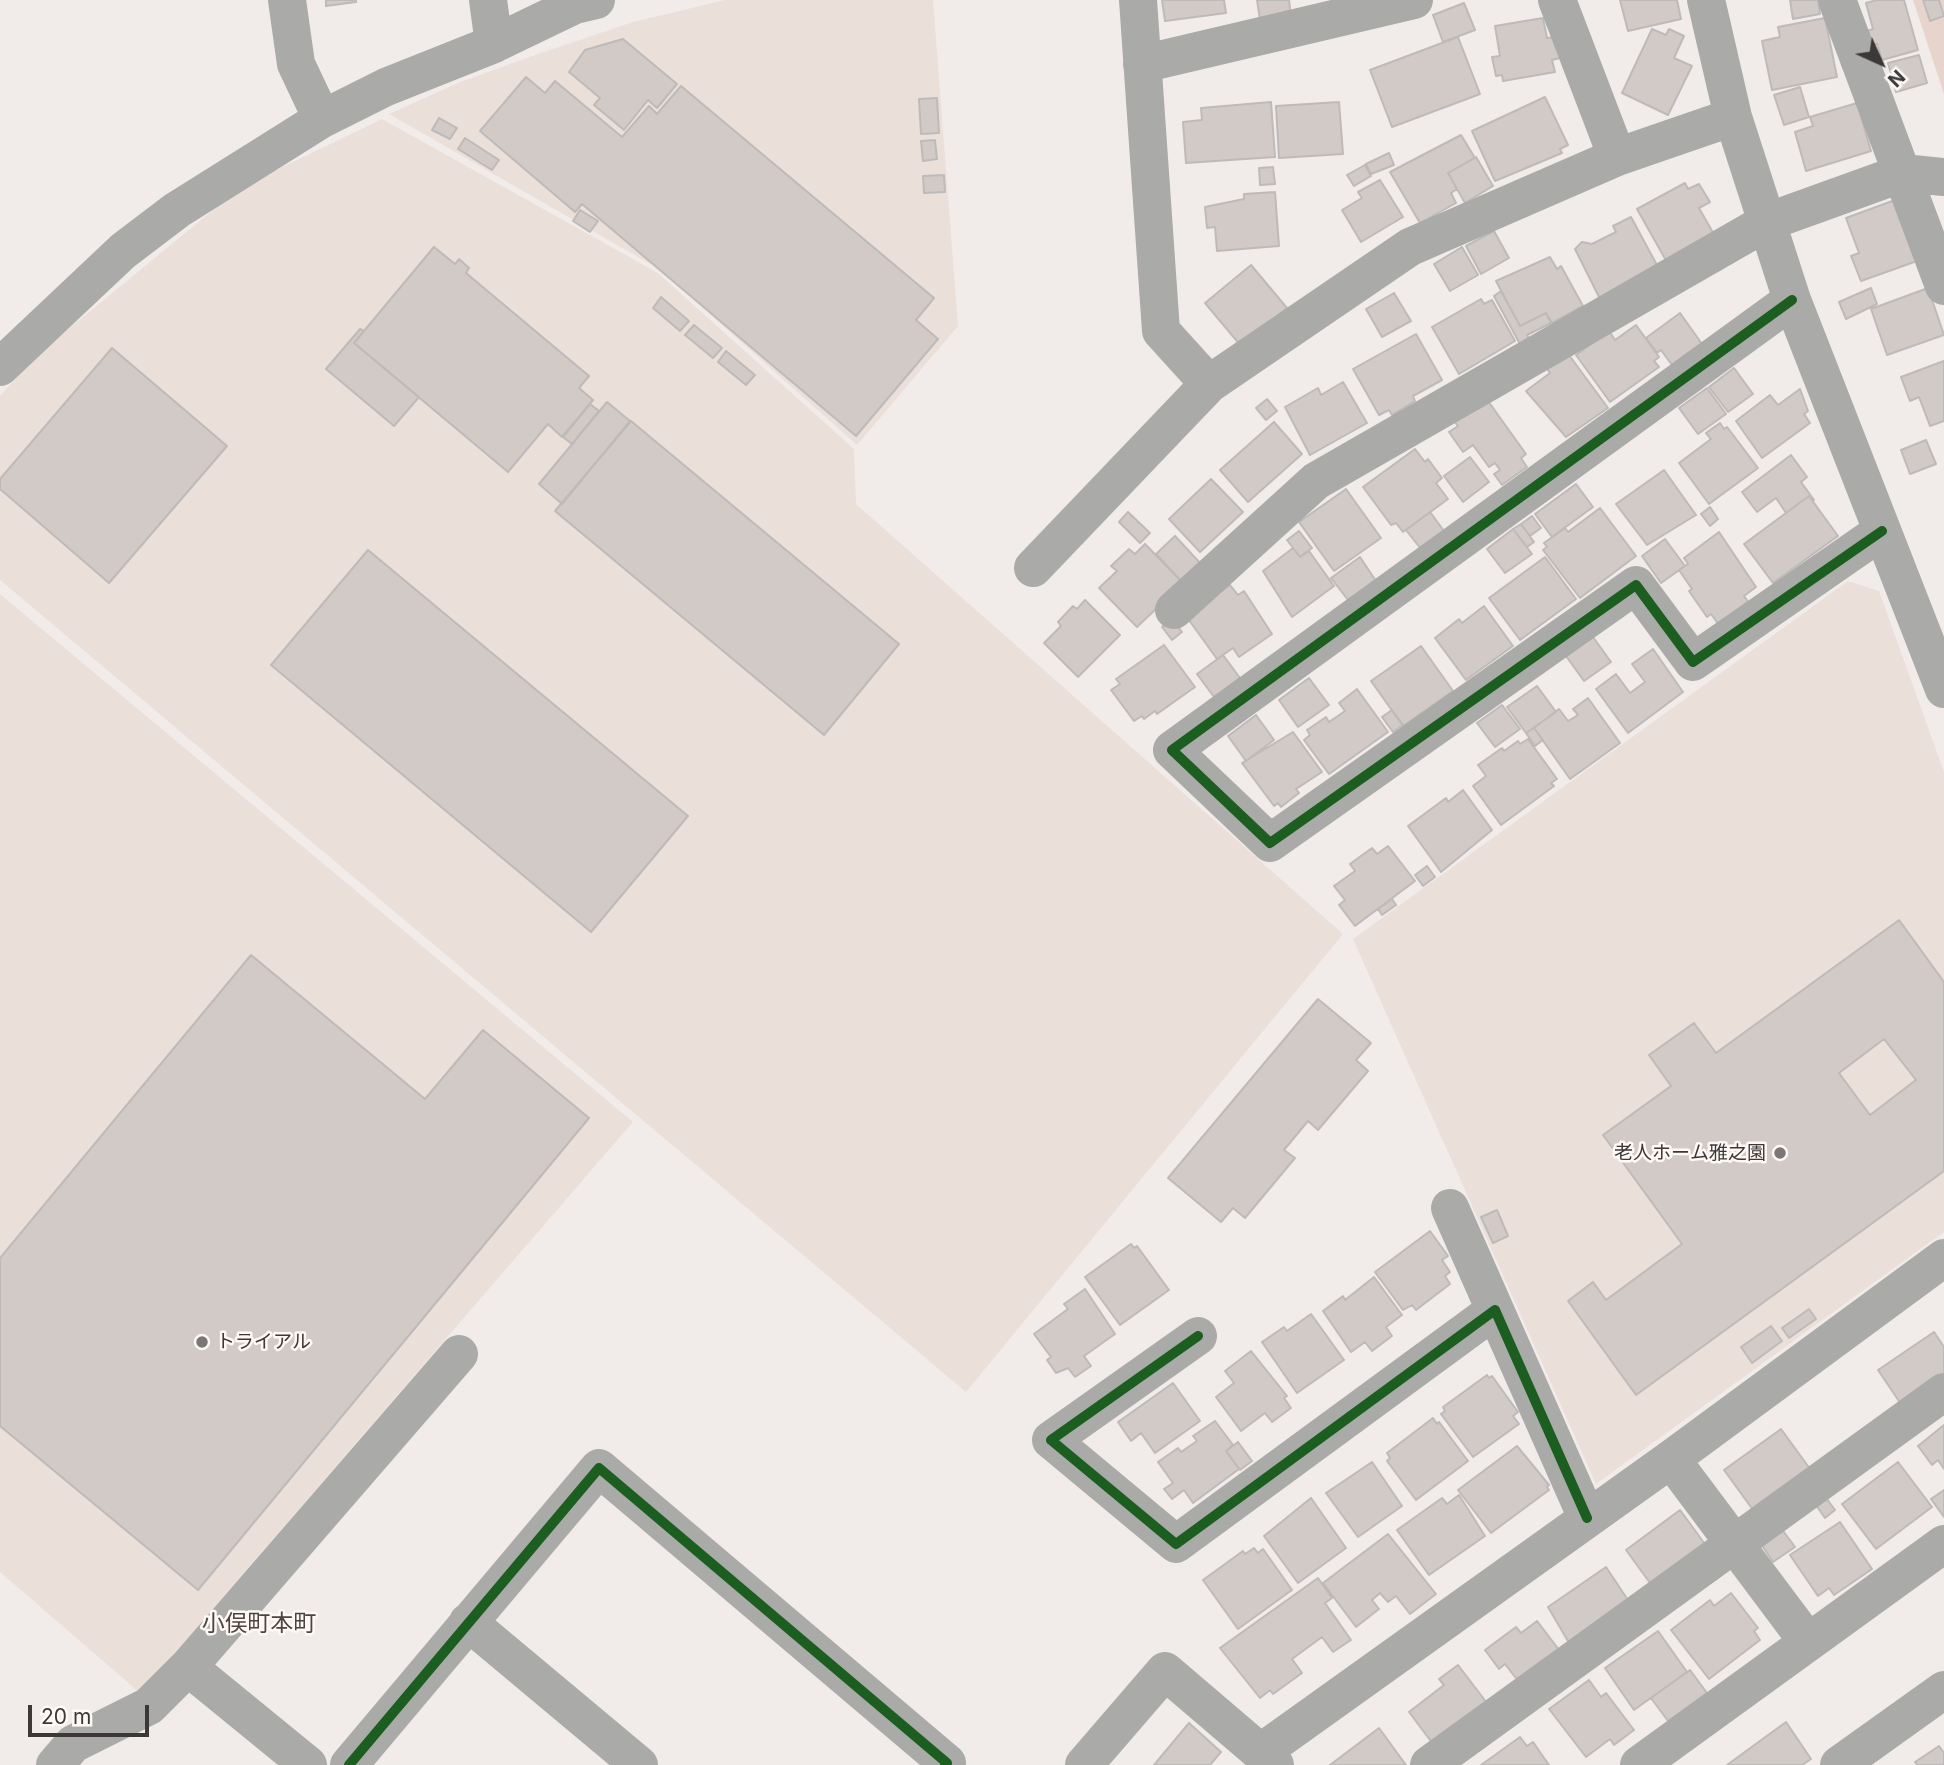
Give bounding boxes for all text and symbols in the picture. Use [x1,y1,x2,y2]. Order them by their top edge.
north arrow [1846,28,1916,98]
text: N [1883,65,1909,91]
place label: 老人ホーム雅之園 [1614,1142,1766,1164]
marker: 老人ホーム雅之園 [1772,1145,1788,1161]
place label: トライアル [216,1331,311,1353]
marker: トライアル [194,1334,210,1350]
district label: 小俣町本町 [202,1610,316,1638]
scale bar [32,1692,152,1736]
text: 20 m [41,1704,91,1729]

